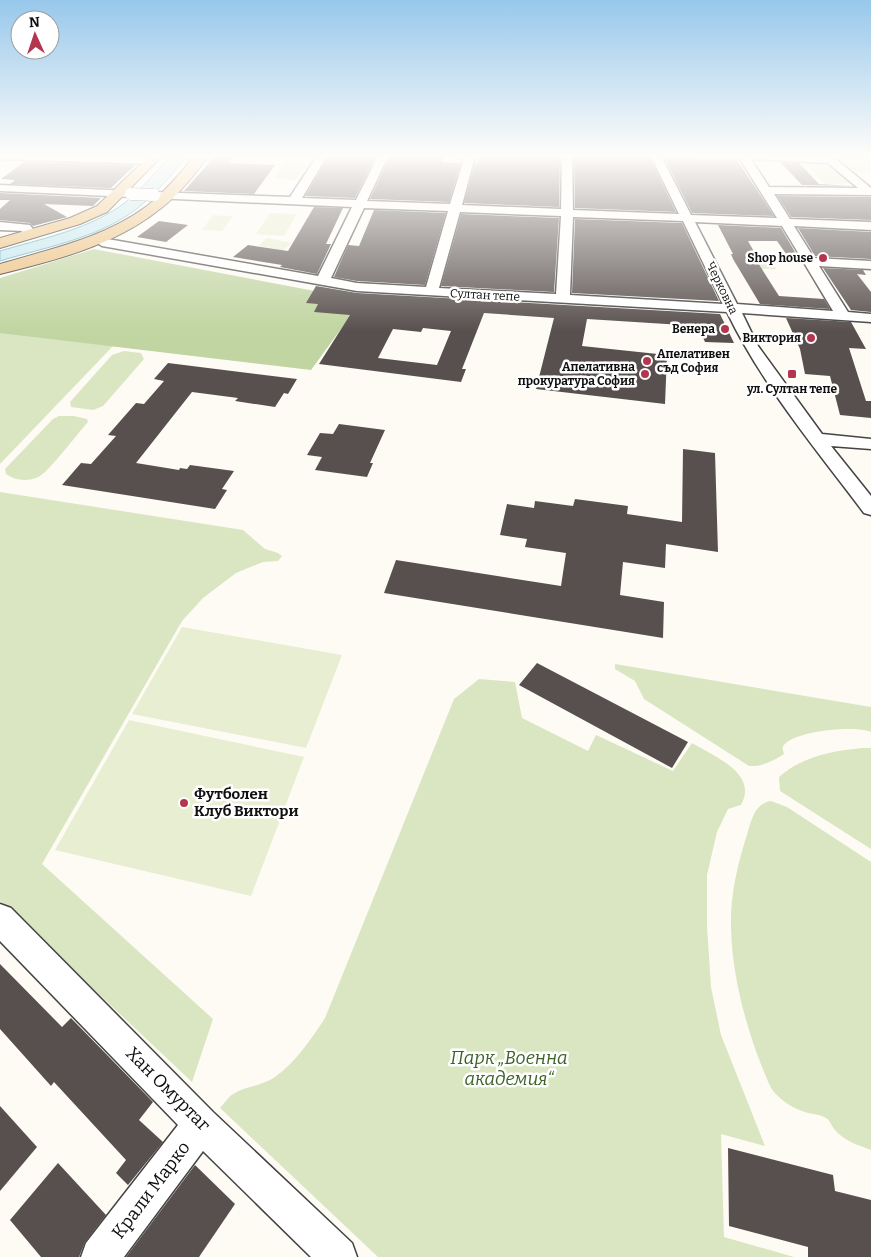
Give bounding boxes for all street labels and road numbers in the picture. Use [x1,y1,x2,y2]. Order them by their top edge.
street label: Черковна [703,260,741,317]
street label: Султан тепе [450,286,520,304]
street label: Хан Омуртаг [121,1042,215,1136]
street label: Крали Марко [107,1137,195,1243]

